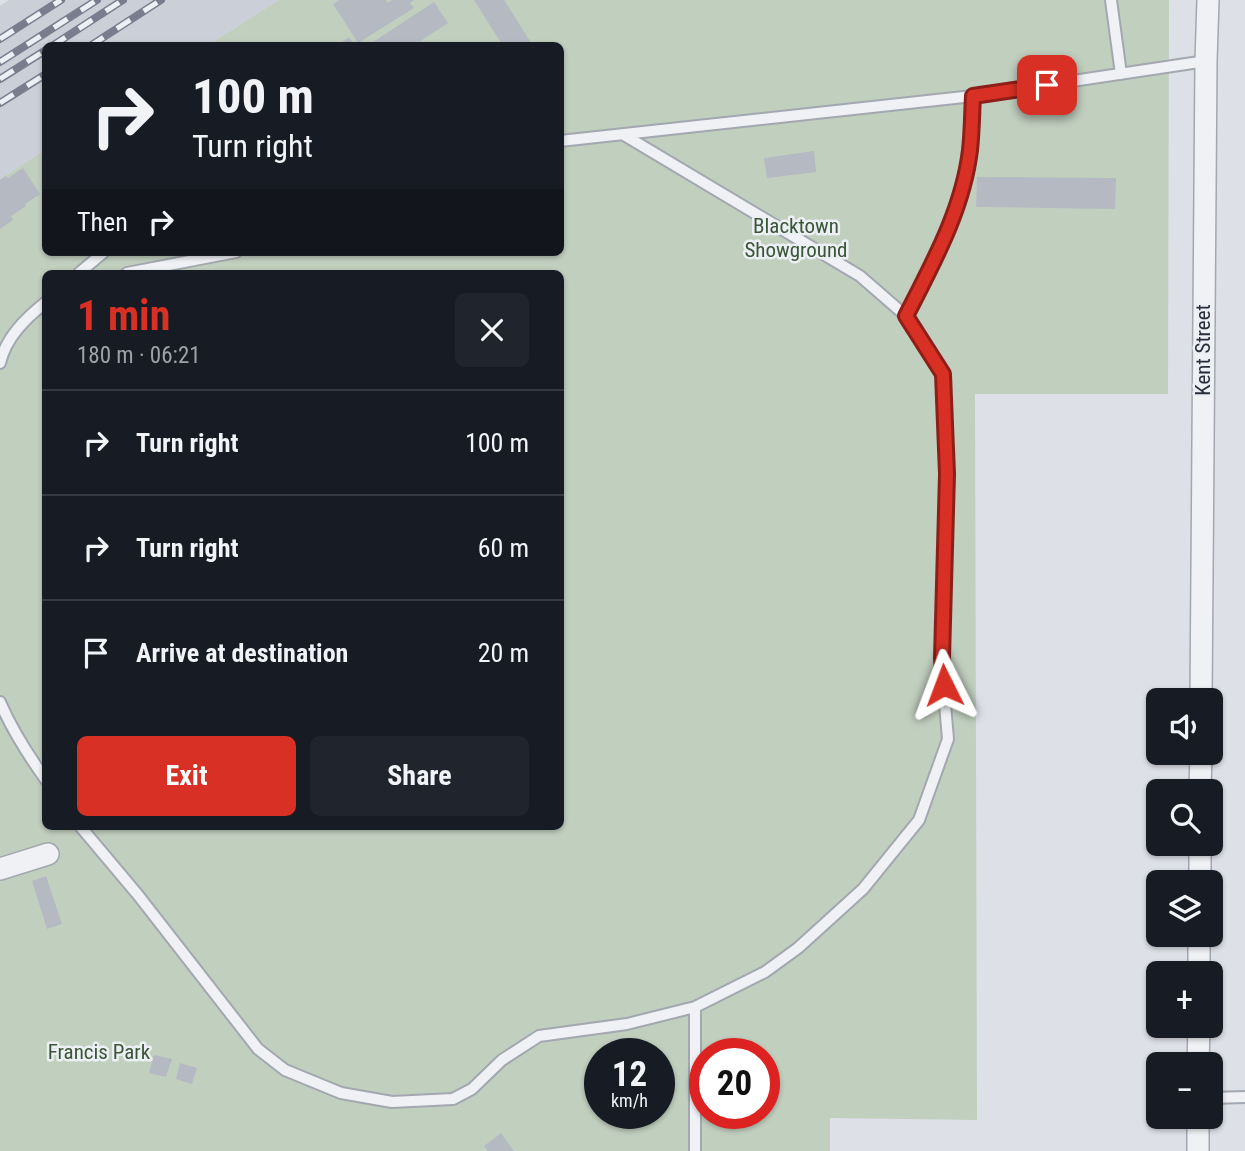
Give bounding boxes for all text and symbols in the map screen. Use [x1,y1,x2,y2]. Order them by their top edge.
pin [1017,55,1077,115]
icon: arrive [1028,66,1066,104]
text: 100 m [192,68,314,125]
icon: right [77,70,168,161]
text: Turn right [192,127,313,165]
icon: right [142,203,180,241]
text: Then [77,207,128,237]
park label: Blacktown Showground [744,214,848,262]
text: 1 min [77,291,170,340]
button: close [455,293,529,367]
street label: Kent Street [1191,304,1215,396]
text: 180 m · 06:21 [77,342,201,369]
icon: right [77,424,115,462]
text: Turn right [136,428,238,458]
text: 100 m [465,428,529,458]
icon: right [77,529,115,567]
text: Turn right [136,533,238,563]
text: 60 m [478,533,529,563]
icon: arrive [77,634,115,672]
text: Arrive at destination [136,638,348,668]
text: 20 m [478,638,529,668]
position arrow [907,648,981,722]
map controls [1146,688,1223,1129]
button: sound [1146,688,1223,765]
button: Exit [77,736,296,816]
button: Share [310,736,529,816]
button: search [1146,779,1223,856]
button: layers [1146,870,1223,947]
button: + [1146,961,1223,1038]
speed limit sign: 20 [689,1038,780,1129]
park label: Francis Park [48,1040,151,1064]
button: − [1146,1052,1223,1129]
text: 12 [612,1054,647,1095]
text: km/h [611,1090,648,1111]

